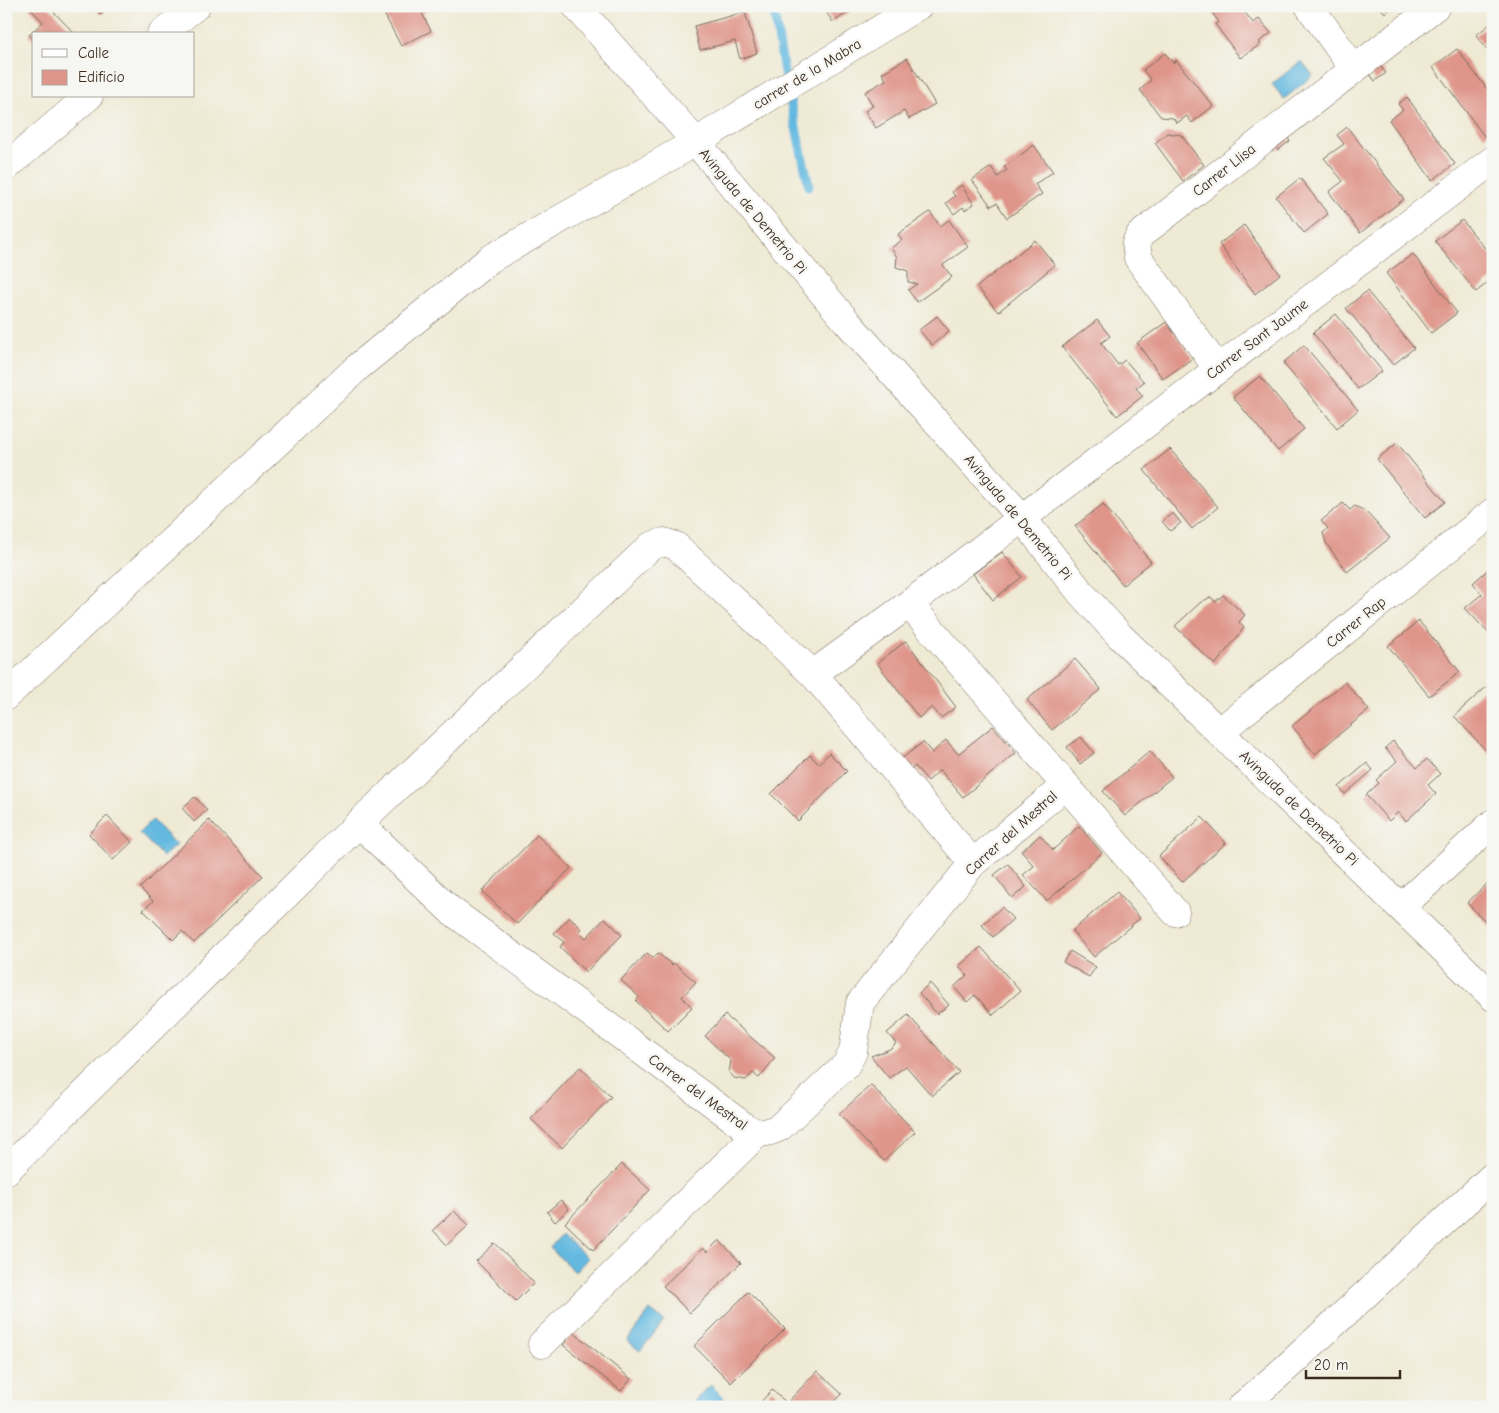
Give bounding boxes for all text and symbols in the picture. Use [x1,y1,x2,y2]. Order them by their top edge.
legend [32,32,195,98]
street label: carrer de la Mabra [750,35,864,113]
text: Calle [78,44,110,62]
text: Edificio [78,68,125,86]
street label: Carrer Llisa [1189,140,1259,200]
street label: Avinguda de Demetrio Pi [695,144,811,278]
street label: Carrer Sant Jaume [1203,295,1312,383]
street label: Avinguda de Demetrio Pi [960,450,1076,584]
street label: Carrer Rap [1323,592,1389,652]
street label: Avinguda de Demetrio Pi [1236,746,1362,870]
street label: Carrer del Mestral [961,787,1061,879]
street label: Carrer del Mestral [645,1050,751,1134]
scale bar [1306,1348,1400,1380]
text: 20 m [1314,1356,1348,1374]

